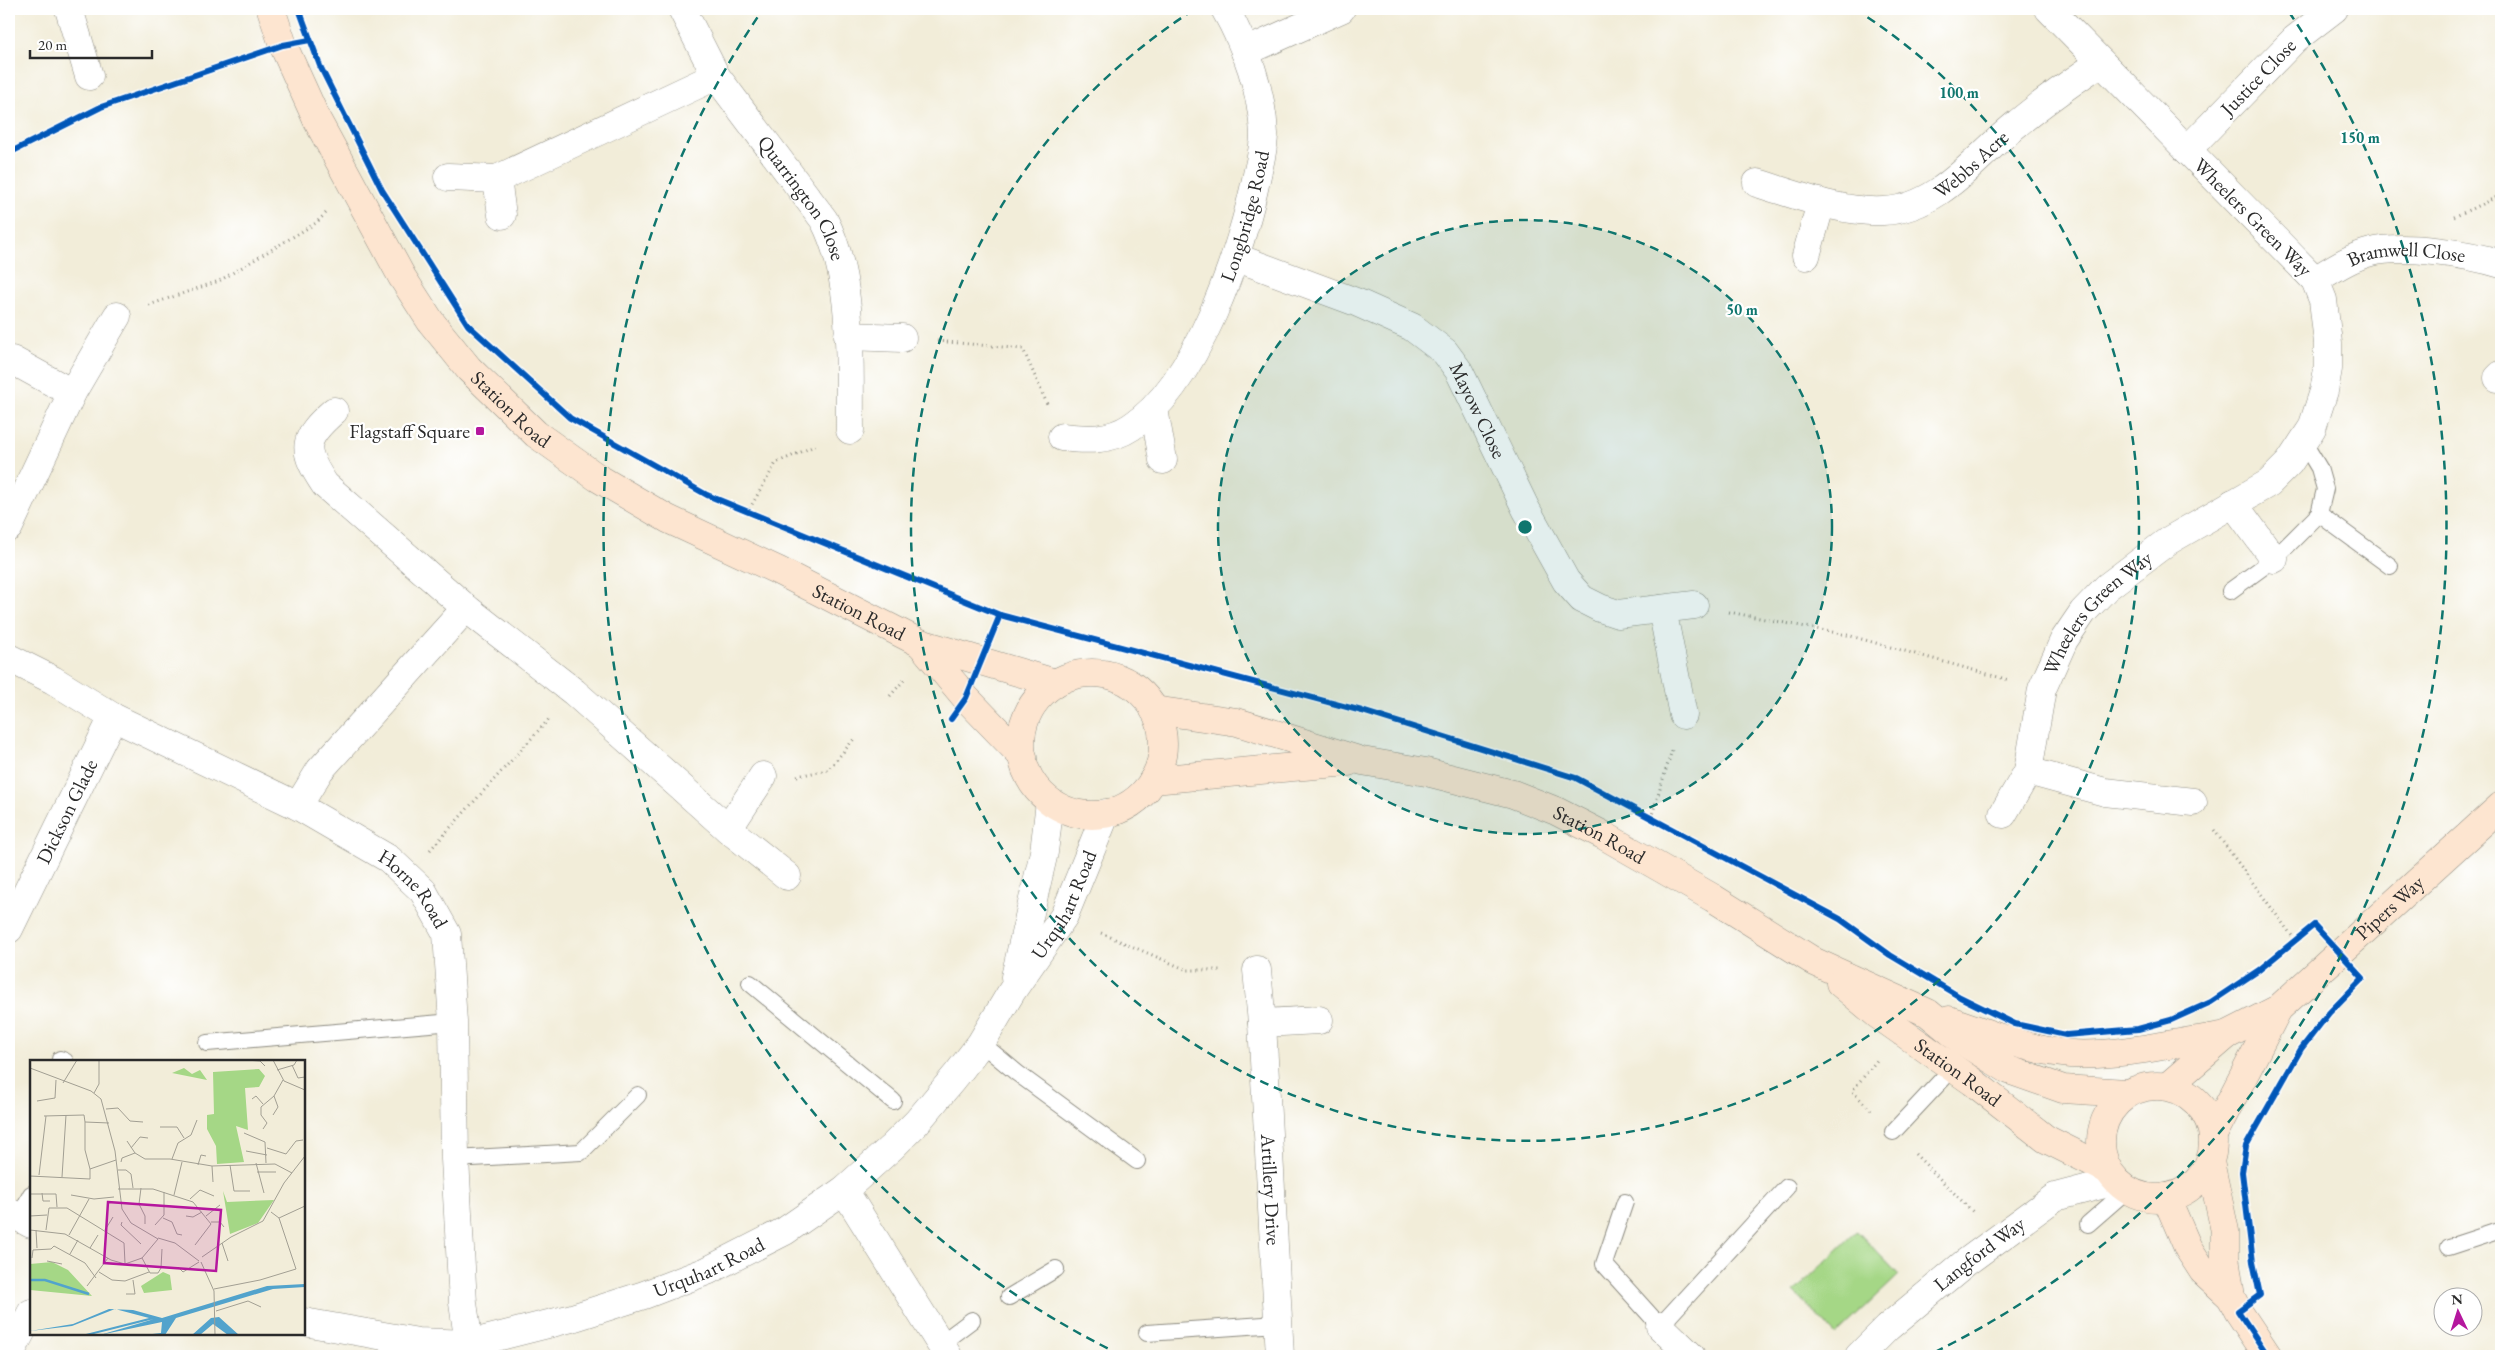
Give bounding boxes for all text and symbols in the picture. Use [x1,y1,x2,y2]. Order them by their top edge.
scale bar [30,28,152,60]
street label: Justice Close [2213,33,2302,122]
text: 20 m [38,35,67,54]
text: 100 m [1939,83,1979,102]
street label: Webbs Acre [1929,124,2014,204]
text: 150 m [2340,128,2380,147]
street label: Quarrington Close [752,130,851,263]
street label: Longbridge Road [1214,147,1275,285]
street label: Wheelers Green Way [2188,152,2318,282]
street label: Bramwell Close [2343,236,2468,272]
text: 50 m [1726,300,1758,319]
street label: Mayow Close [1444,358,1513,463]
street label: Station Road [465,365,557,454]
place label: Flagstaff Square [349,418,470,444]
marker: Flagstaff Square [474,425,486,437]
centre of rings [1516,518,1534,536]
street label: Wheelers Green Way [2037,545,2157,679]
street label: Station Road [808,577,911,647]
street label: Dickson Glade [30,754,104,868]
street label: Station Road [1549,799,1651,870]
street label: Horne Road [374,843,455,934]
street label: Urquhart Road [1025,845,1103,964]
street label: Pipers Way [2350,869,2430,945]
street label: Station Road [1910,1032,2007,1113]
inset map [30,1060,305,1335]
street label: Artillery Drive [1255,1132,1287,1246]
street label: Langford Way [1928,1210,2030,1297]
street label: Urquhart Road [649,1230,770,1303]
north arrow [2432,1288,2482,1338]
text: N [2451,1290,2464,1308]

